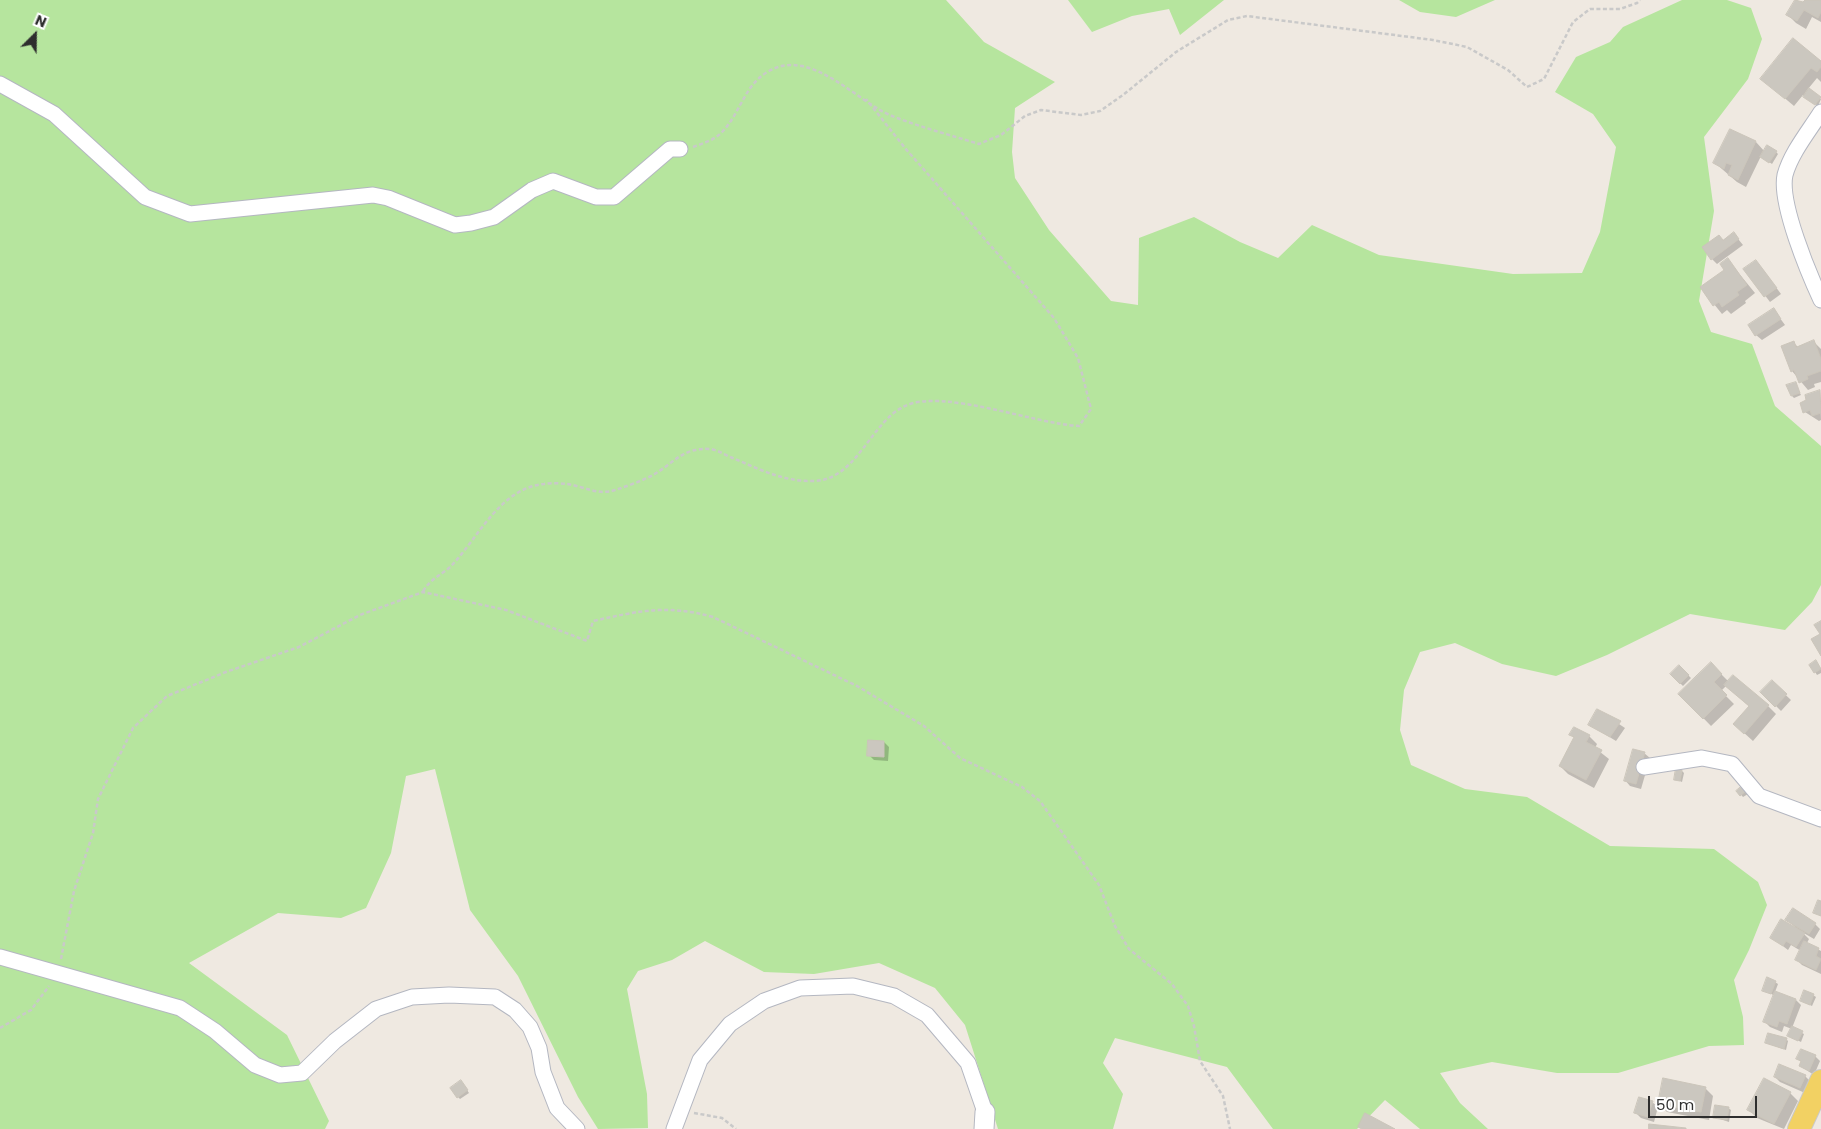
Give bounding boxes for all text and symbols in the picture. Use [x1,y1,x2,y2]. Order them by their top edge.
north arrow [10,10,60,60]
text: N [32,10,50,32]
scale bar [1651,1086,1760,1118]
text: 50 m [1656,1094,1694,1115]

